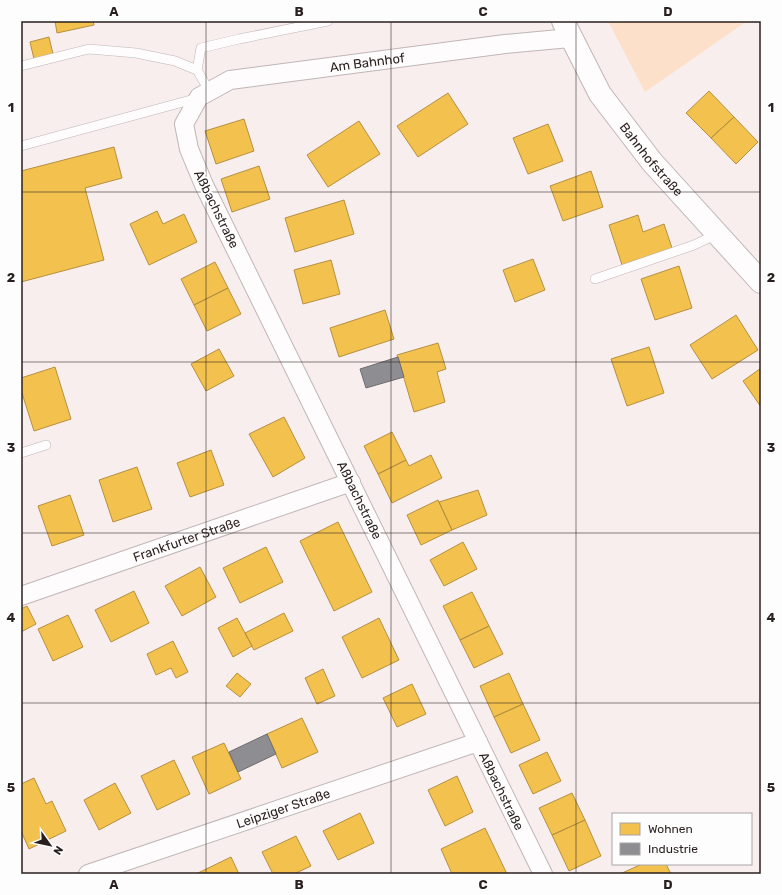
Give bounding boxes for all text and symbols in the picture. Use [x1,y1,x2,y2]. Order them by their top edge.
text: A [109,4,119,19]
text: B [294,4,304,19]
text: C [478,4,488,19]
text: D [663,4,673,19]
street label: Am Bahnhof [329,50,406,75]
text: 1 [8,100,14,115]
text: 1 [768,100,774,115]
street label: Bahnhofstraße [617,120,686,199]
street label: Aßbachstraße [191,168,242,251]
text: 2 [7,270,15,285]
text: 2 [767,270,775,285]
text: 3 [7,440,16,455]
text: 3 [767,440,776,455]
street label: Aßbachstraße [334,459,385,542]
street label: Frankfurter Straße [131,514,242,565]
text: 4 [7,610,16,625]
text: 4 [767,610,776,625]
street label: Aßbachstraße [476,750,527,833]
text: 5 [7,780,15,795]
text: 5 [767,780,775,795]
street label: Leipziger Straße [234,786,332,831]
legend [612,813,752,865]
text: Wohnen [648,822,693,836]
north arrow [30,825,70,865]
text: Industrie [648,842,698,856]
text: N [50,843,66,857]
text: A [109,877,119,892]
text: B [294,877,304,892]
text: C [478,877,488,892]
text: D [663,877,673,892]

